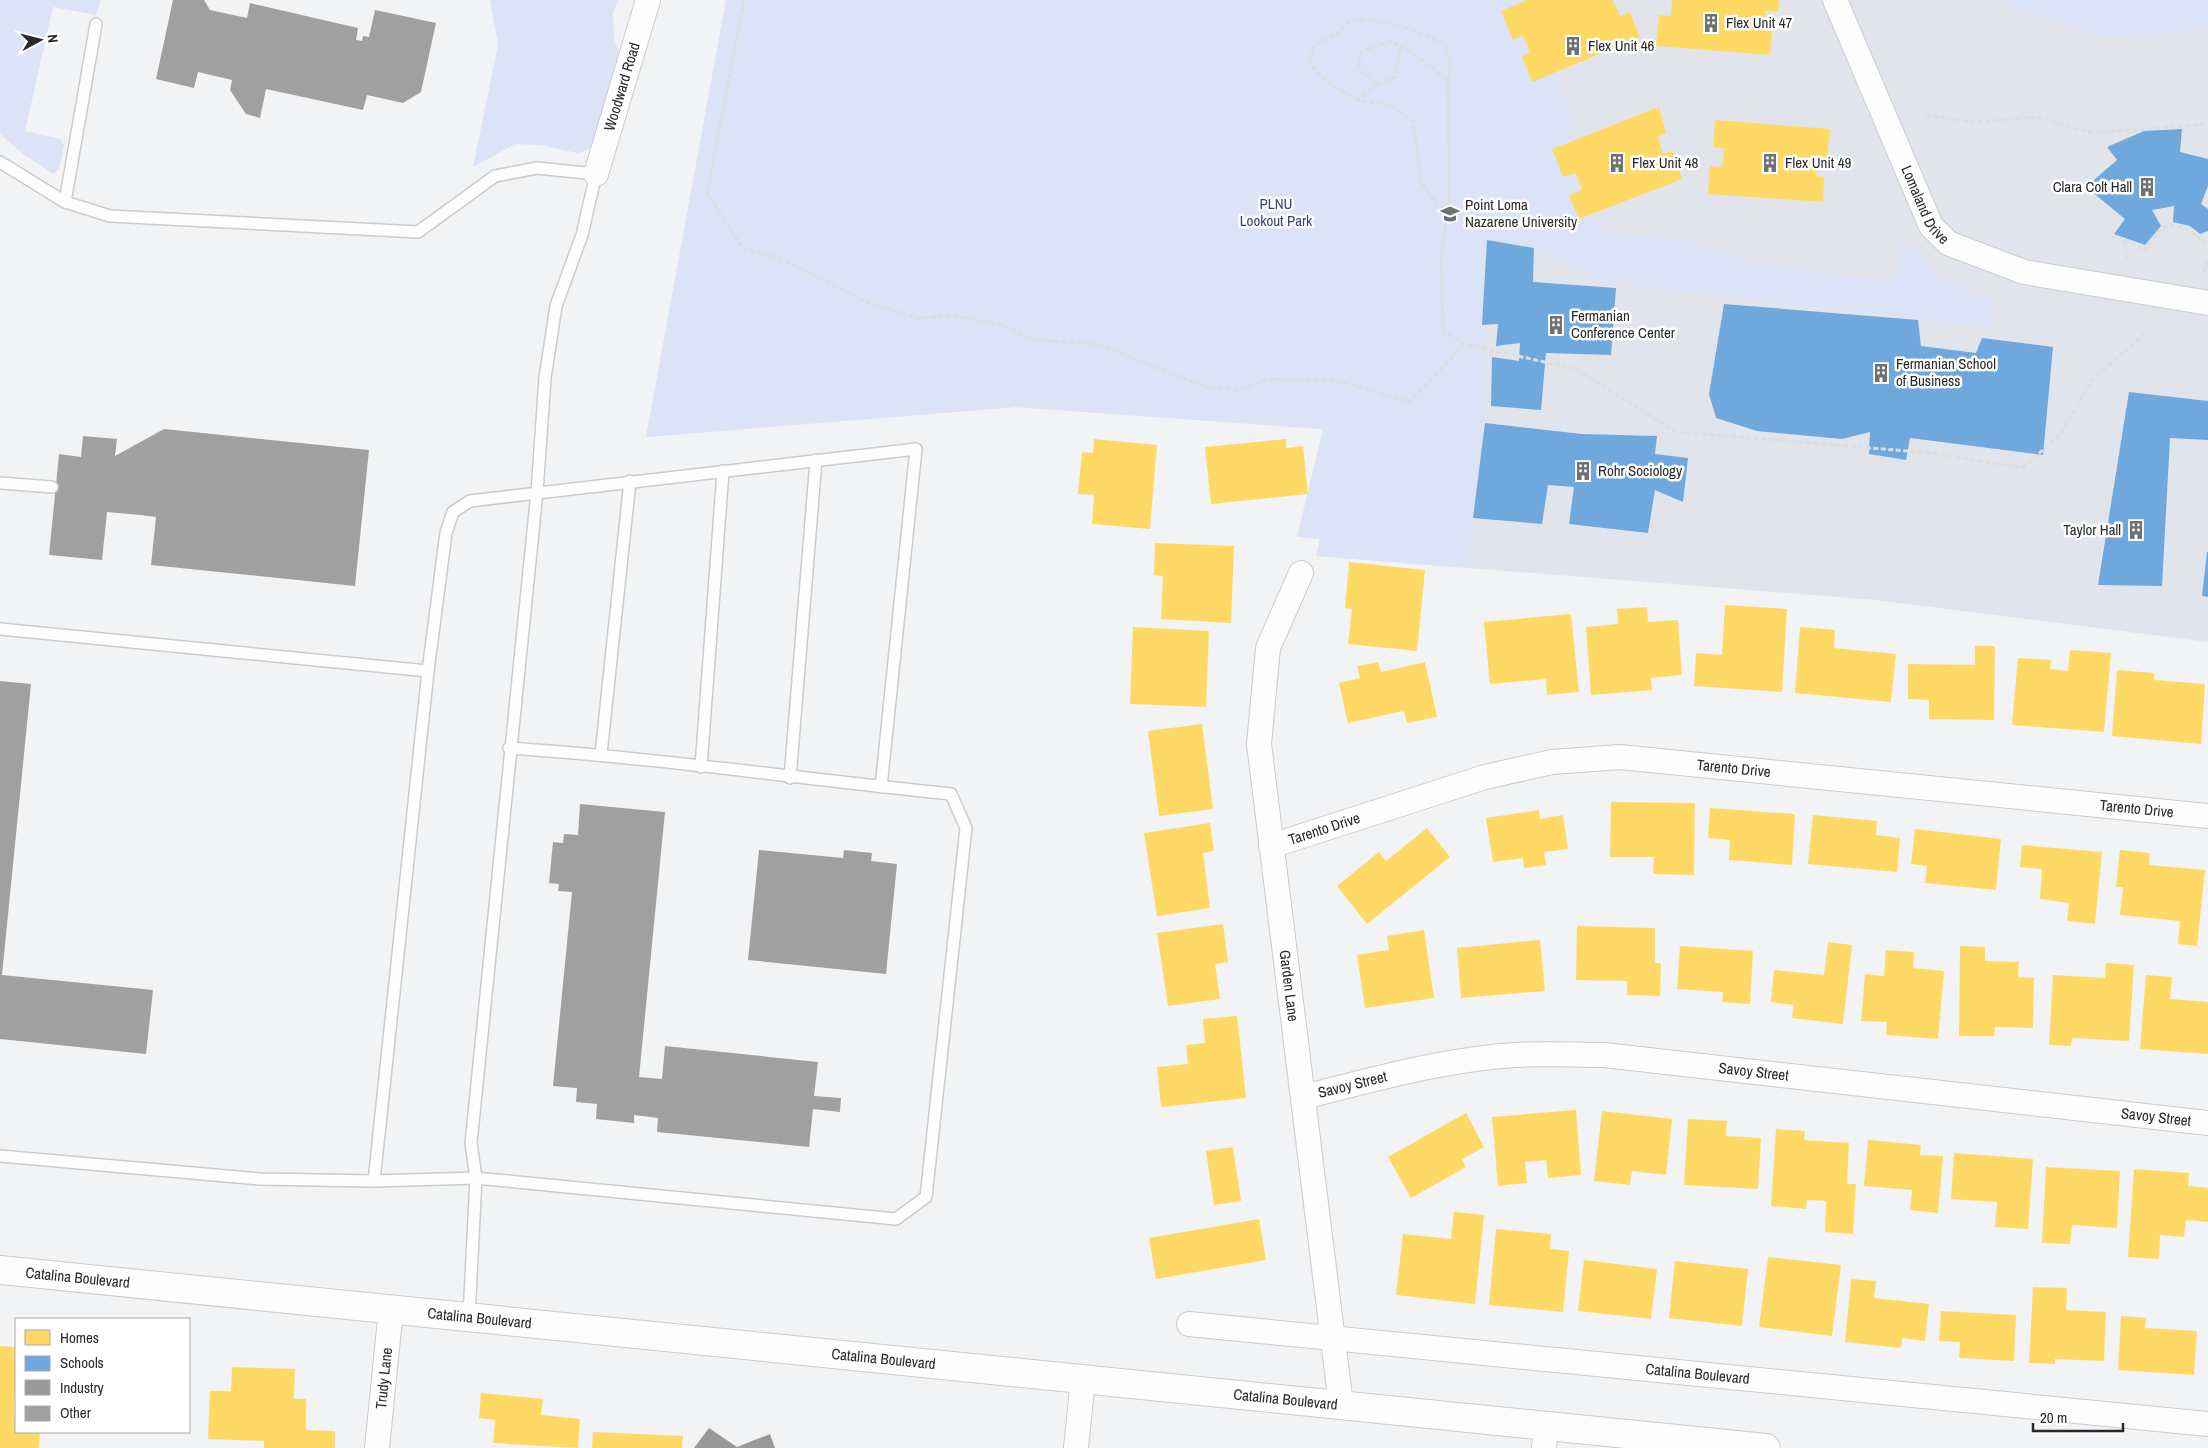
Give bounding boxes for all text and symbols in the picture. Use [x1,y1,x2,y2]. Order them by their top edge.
building icon: Flex Unit 47 [1700,12,1722,34]
place label: Flex Unit 47 [1726,12,1792,33]
north arrow [15,15,65,65]
text: N [43,33,62,44]
building icon: Flex Unit 46 [1562,35,1584,57]
place label: Flex Unit 46 [1588,35,1654,56]
street label: Woodward Road [598,40,645,133]
building icon: Flex Unit 48 [1606,152,1628,174]
place label: Flex Unit 48 [1632,152,1698,173]
building icon: Flex Unit 49 [1759,152,1781,174]
place label: Flex Unit 49 [1785,152,1851,173]
street label: Lomaland Drive [1896,162,1954,249]
place label: Clara Colt Hall [2053,176,2132,197]
building icon: Clara Colt Hall [2136,176,2158,198]
park label: PLNU Lookout Park [1240,193,1313,231]
place label: Point Loma Nazarene University [1465,194,1578,232]
school or university icon: Point Loma Nazarene University [1439,203,1461,225]
place label: Fermanian Conference Center [1571,305,1675,343]
building icon: Fermanian Conference Center [1545,314,1567,336]
place label: Fermanian School of Business [1896,353,1996,391]
building icon: Fermanian School of Business [1870,362,1892,384]
building icon: Rohr Sociology [1572,460,1594,482]
place label: Rohr Sociology [1598,460,1683,481]
place label: Taylor Hall [2063,519,2121,540]
building icon: Taylor Hall [2125,519,2147,541]
street label: Tarento Drive [1696,754,1772,782]
street label: Tarento Drive [2099,794,2175,823]
street label: Tarento Drive [1286,807,1363,850]
street label: Garden Lane [1275,949,1304,1023]
street label: Savoy Street [1717,1057,1790,1086]
street label: Savoy Street [1316,1065,1390,1103]
street label: Savoy Street [2120,1102,2193,1131]
street label: Catalina Boulevard [25,1262,131,1293]
street label: Catalina Boulevard [426,1302,533,1334]
legend [15,1318,190,1433]
text: Homes [60,1327,99,1348]
street label: Catalina Boulevard [830,1343,937,1374]
street label: Trudy Lane [370,1346,397,1410]
text: Schools [60,1352,104,1373]
street label: Catalina Boulevard [1644,1358,1751,1389]
text: Industry [60,1377,105,1398]
street label: Catalina Boulevard [1232,1383,1339,1415]
scale bar [2033,1400,2123,1432]
text: Other [60,1402,91,1423]
text: 20 m [2040,1407,2067,1428]

